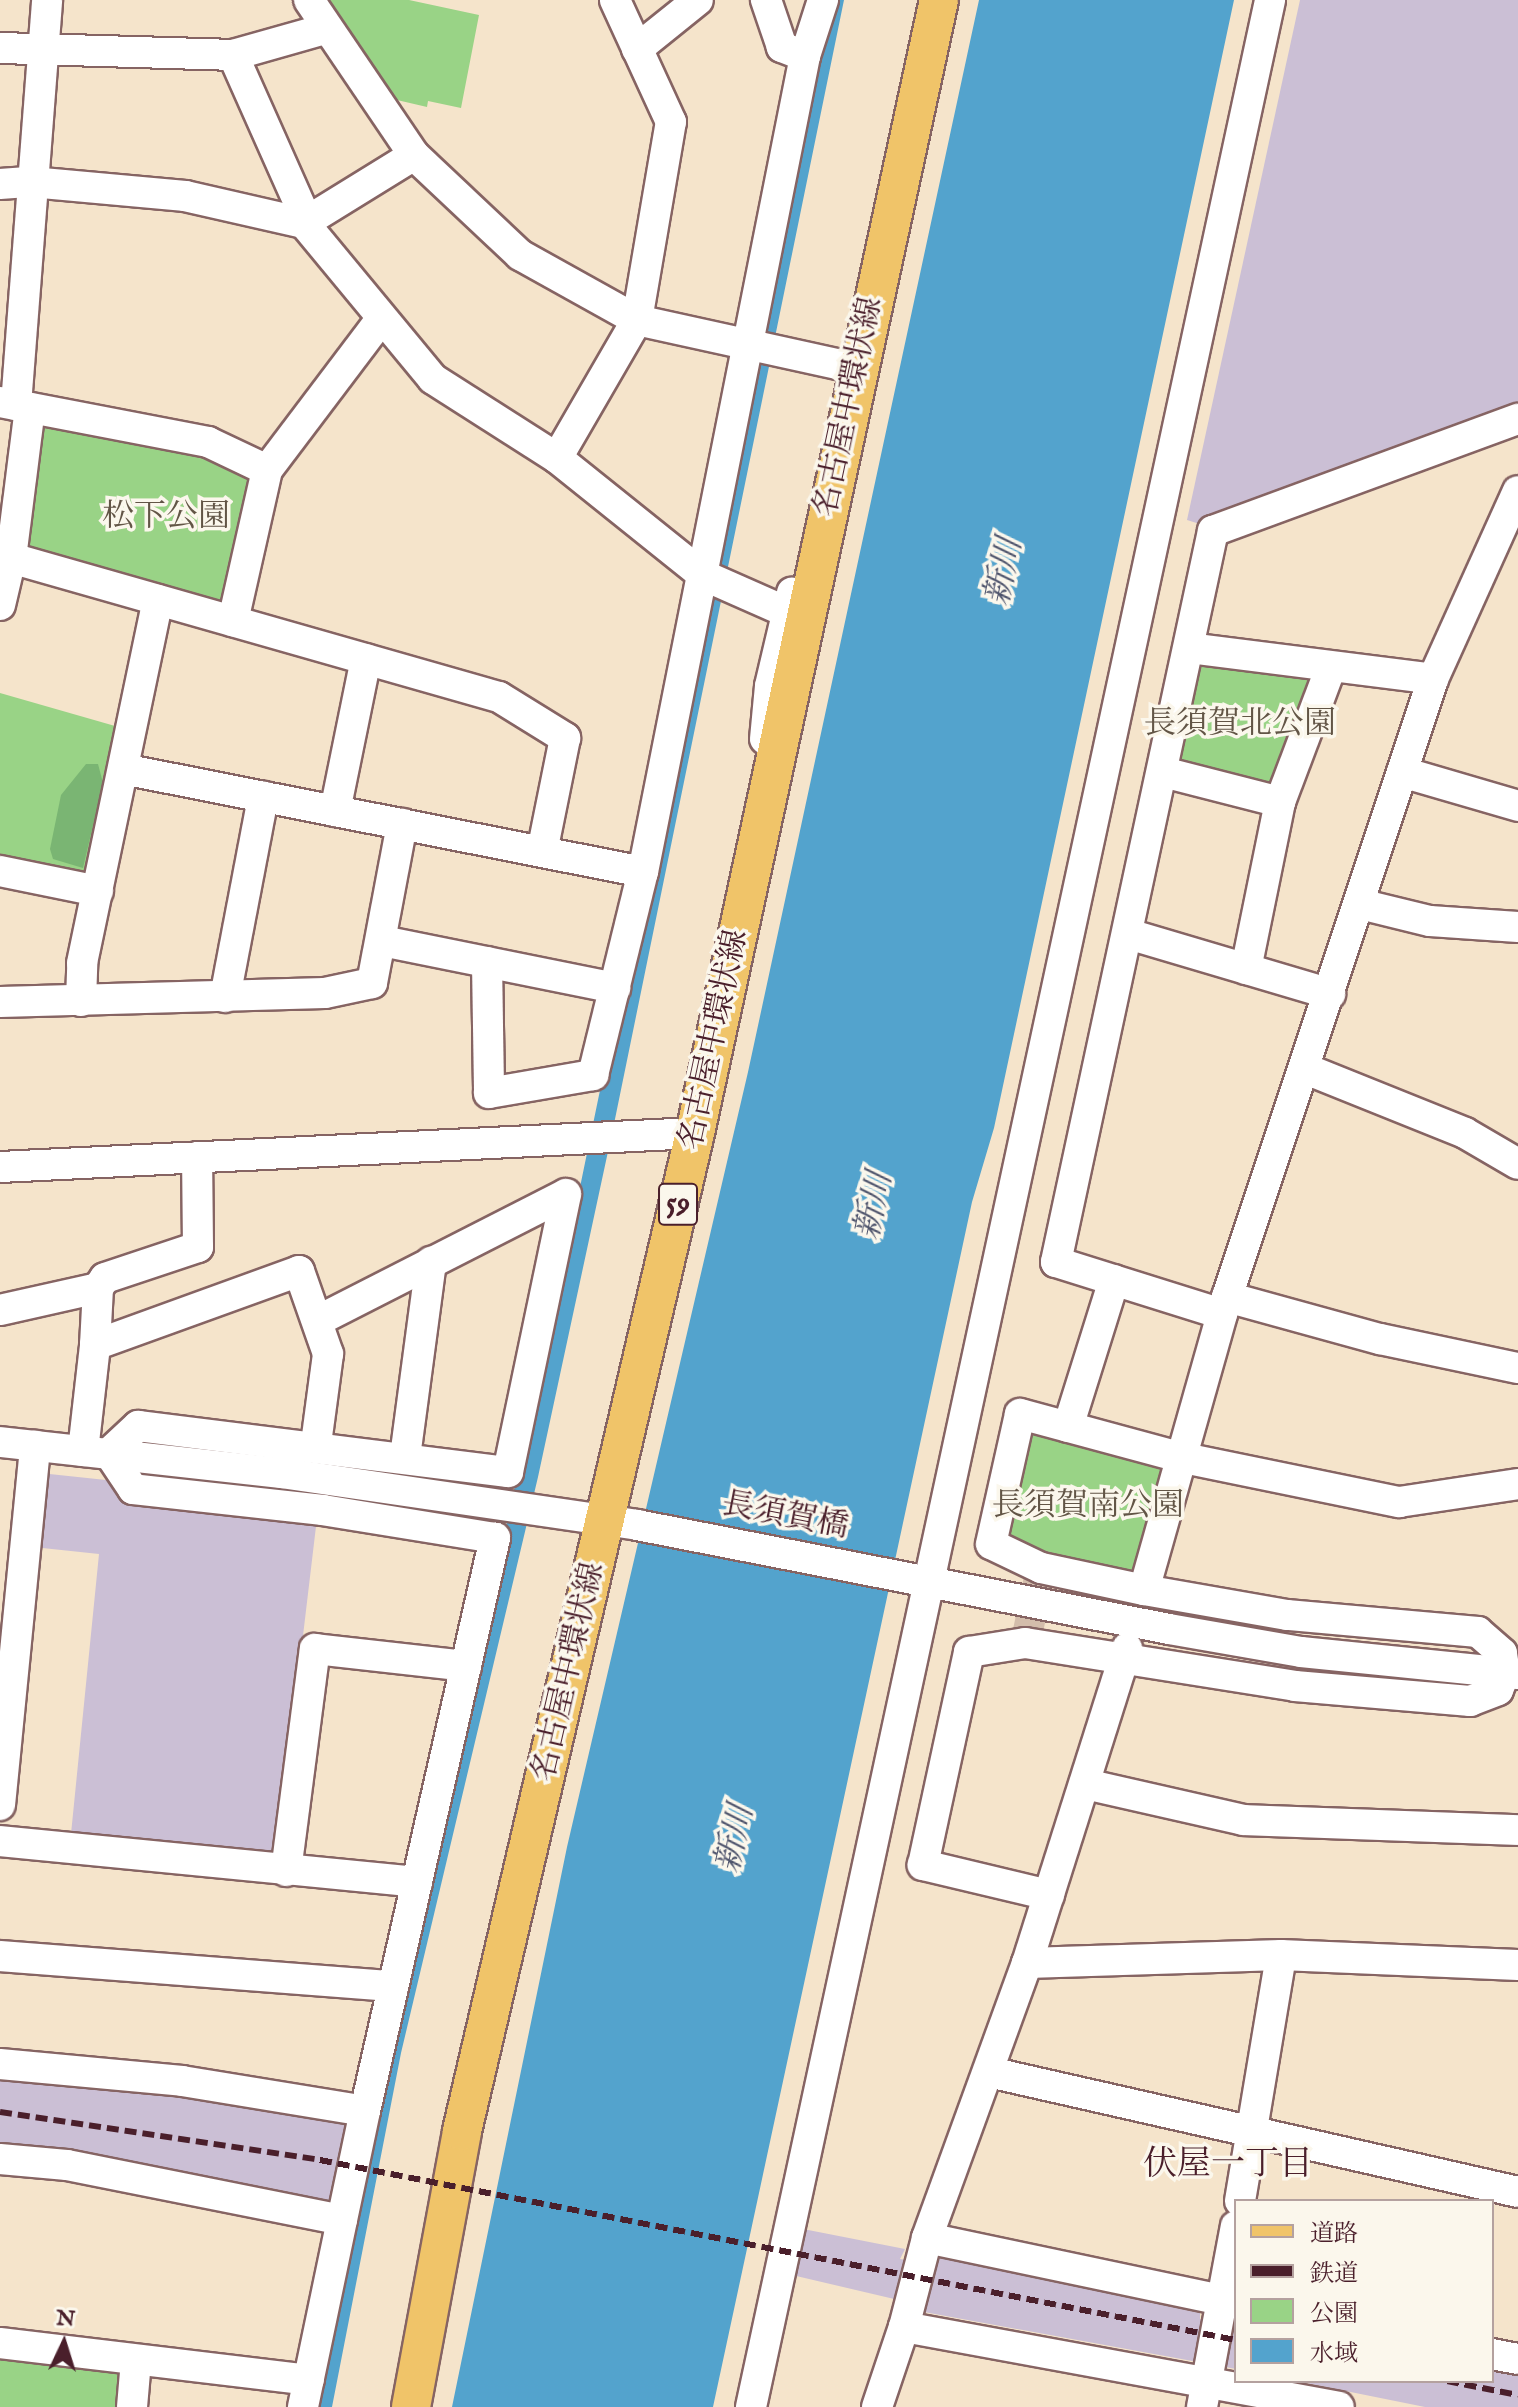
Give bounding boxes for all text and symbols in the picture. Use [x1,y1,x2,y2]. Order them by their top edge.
street label: 名古屋中環状線 [808,293,892,521]
park label: 松下公園 [102,499,230,537]
water label: 新川 [977,535,1031,609]
park label: 長須賀北公園 [1144,706,1336,744]
street label: 名古屋中環状線 [673,926,757,1154]
water label: 新川 [847,1169,901,1243]
road number: 59 [658,1178,698,1230]
street label: 長須賀橋 [719,1486,851,1548]
park label: 長須賀南公園 [992,1488,1184,1526]
street label: 名古屋中環状線 [526,1559,614,1785]
water label: 新川 [707,1801,763,1877]
district label: 伏屋一丁目 [1143,2145,1313,2185]
legend [1234,2199,1494,2383]
text: 道路 [1310,2219,1358,2250]
text: 鉄道 [1310,2259,1358,2290]
text: 公園 [1310,2299,1358,2330]
north arrow [24,2303,104,2383]
text: N [55,2304,76,2334]
text: 水域 [1310,2339,1358,2370]

